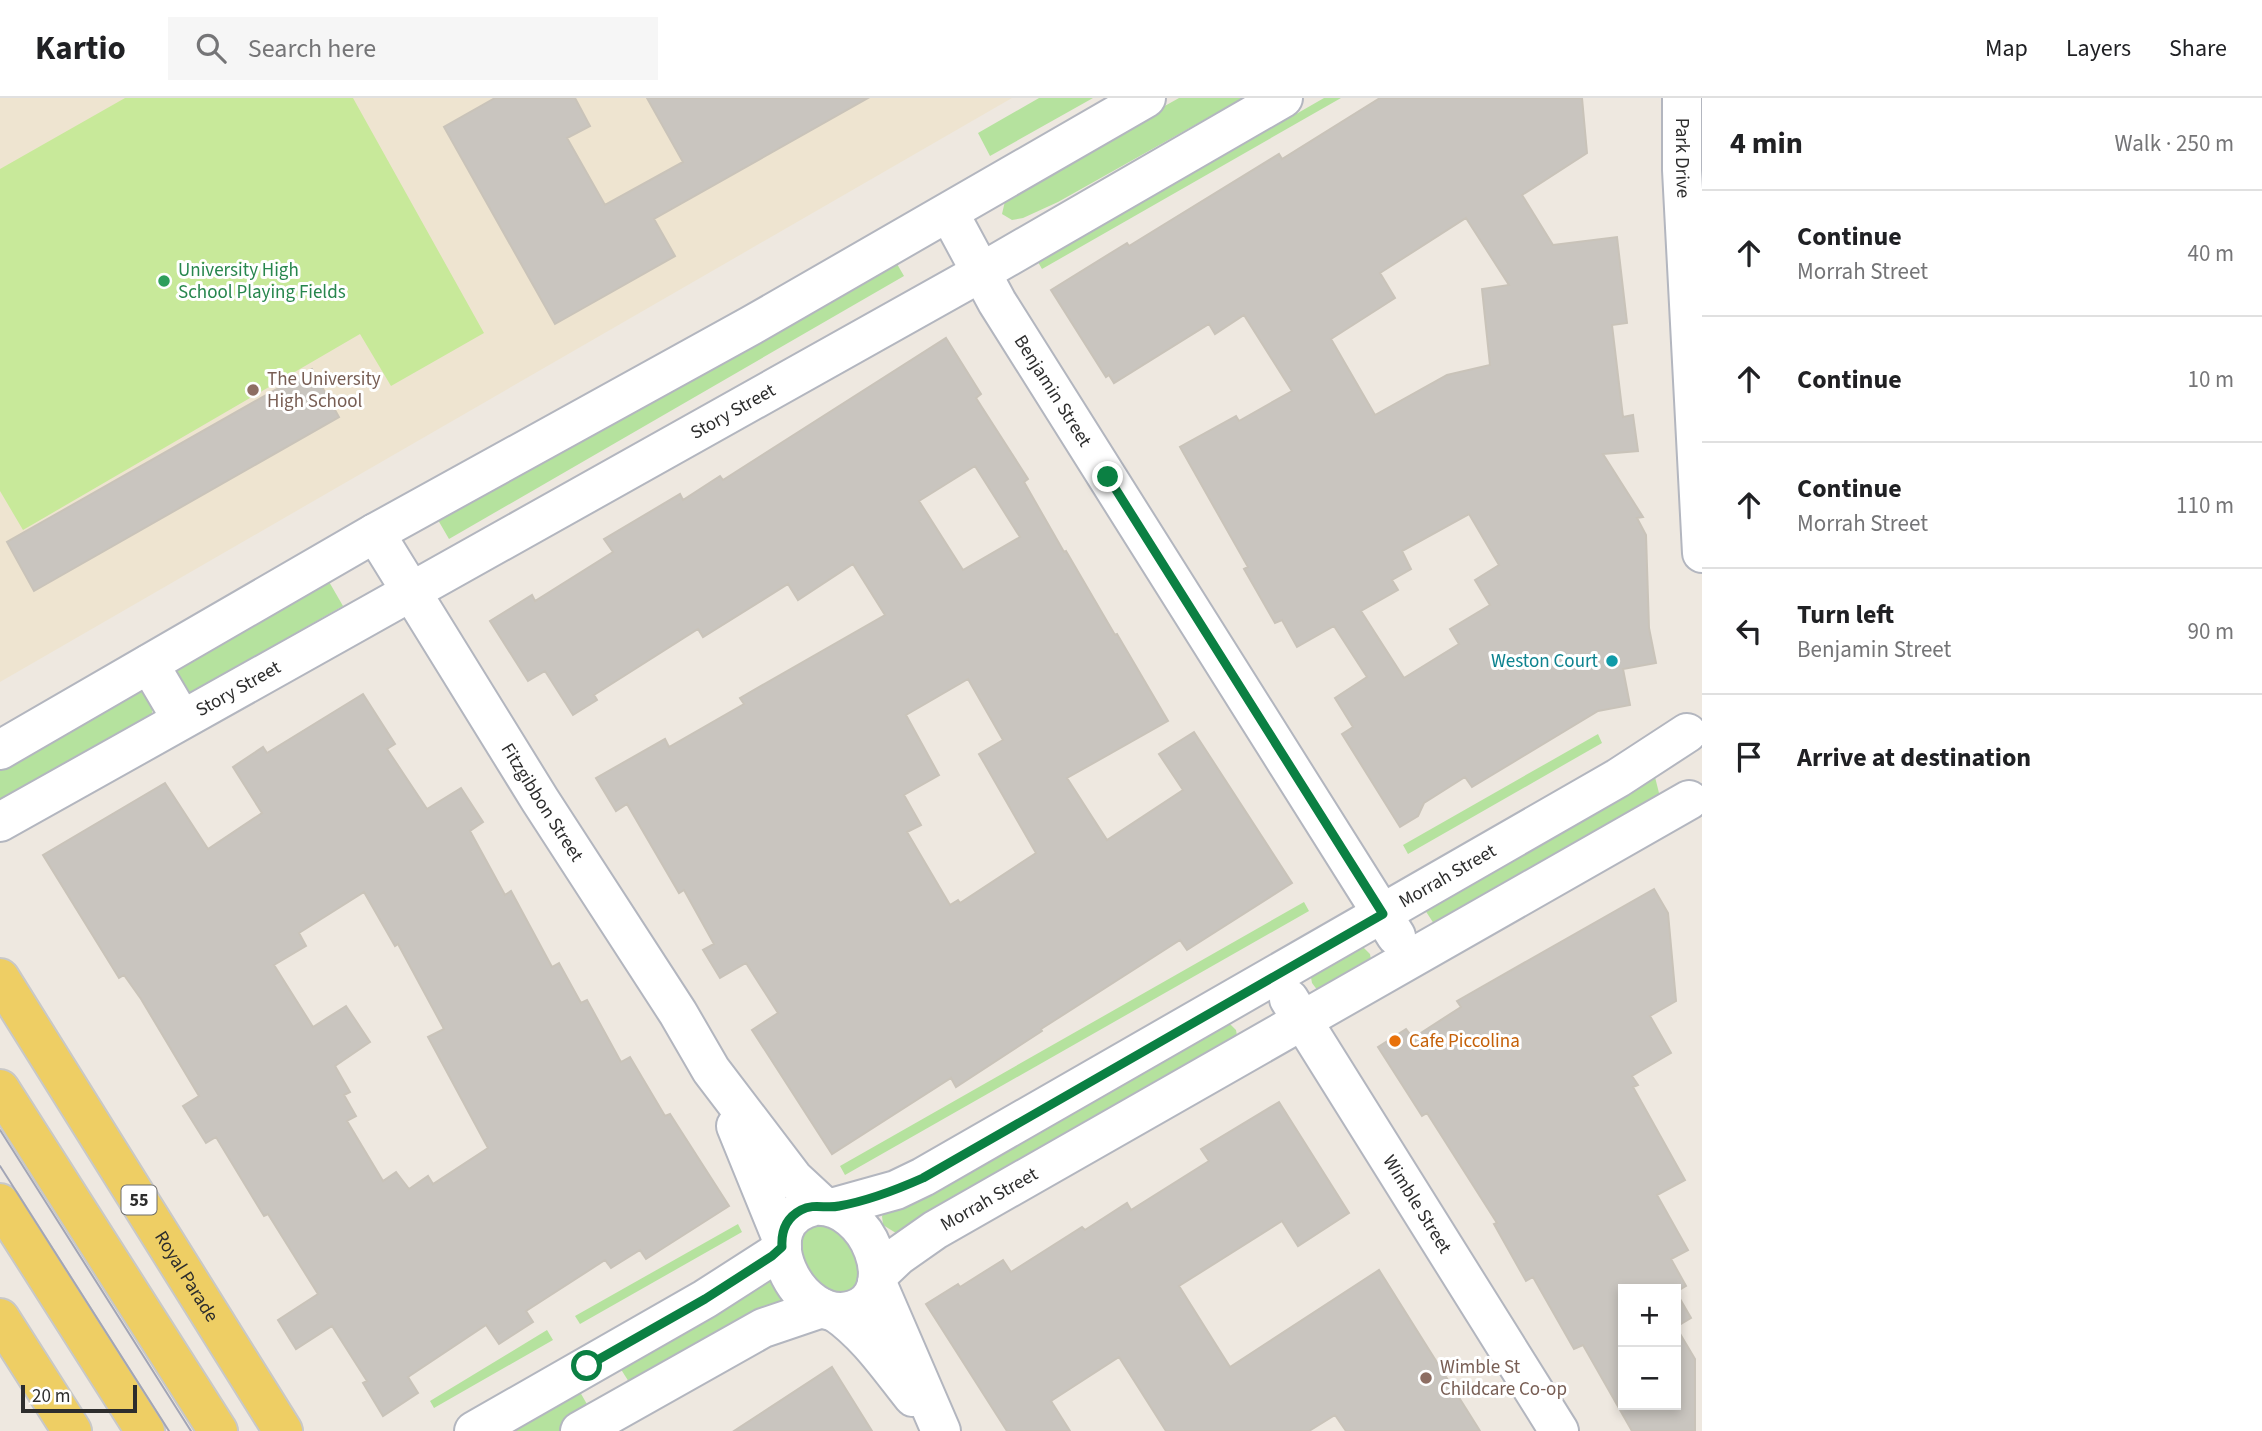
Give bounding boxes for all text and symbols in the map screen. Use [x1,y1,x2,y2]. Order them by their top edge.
search box [168,17,658,80]
text: Kartio [35,25,126,72]
icon: search [192,29,230,67]
text: Search here [248,30,376,67]
text: Map [1985,31,2028,66]
text: Layers [2066,31,2131,66]
text: Share [2169,31,2227,66]
street label: Park Drive [1668,118,1697,199]
text: 4 min [1730,122,1803,165]
text: Walk · 250 m [2115,127,2234,160]
text: Continue [1797,218,1902,255]
icon: ahead [1730,234,1768,272]
text: 40 m [2187,237,2234,270]
text: Morrah Street [1797,255,1928,288]
place label: University High School Playing Fields [178,257,346,306]
marker: University High School Playing Fields [156,273,172,289]
street label: Benjamin Street [1007,330,1099,452]
icon: ahead [1730,360,1768,398]
text: Continue [1797,361,1902,398]
text: 10 m [2187,363,2234,396]
place label: The University High School [267,366,381,415]
street label: Story Street [685,377,781,446]
marker: The University High School [245,382,261,398]
route end [1092,461,1123,492]
text: Continue [1797,470,1902,507]
icon: ahead [1730,486,1768,524]
text: 110 m [2176,489,2234,522]
text: Morrah Street [1797,507,1928,540]
text: Turn left [1797,596,1894,633]
icon: left [1730,612,1768,650]
text: 90 m [2187,615,2234,648]
text: Benjamin Street [1797,633,1951,666]
place label: Weston Court [1491,648,1599,675]
marker: Weston Court [1604,653,1620,669]
street label: Story Street [191,654,286,723]
street label: Fitzgibbon Street [494,738,590,867]
icon: arrive [1730,738,1768,776]
text: Arrive at destination [1797,739,2031,776]
street label: Morrah Street [1394,837,1502,915]
place label: Cafe Piccolina [1409,1028,1520,1055]
marker: Cafe Piccolina [1387,1033,1403,1049]
street label: Wimble Street [1376,1150,1459,1259]
street label: Morrah Street [935,1160,1043,1238]
road number: 55 [122,1185,156,1214]
street label: Royal Parade [148,1226,225,1327]
map controls [1618,1284,1681,1410]
button: + [1618,1284,1681,1347]
button: − [1618,1347,1681,1410]
route start [571,1350,602,1381]
place label: Wimble St Childcare Co-op [1440,1354,1567,1403]
marker: Wimble St Childcare Co-op [1418,1370,1434,1386]
scale bar [21,1382,136,1414]
text: 20 m [32,1383,70,1410]

